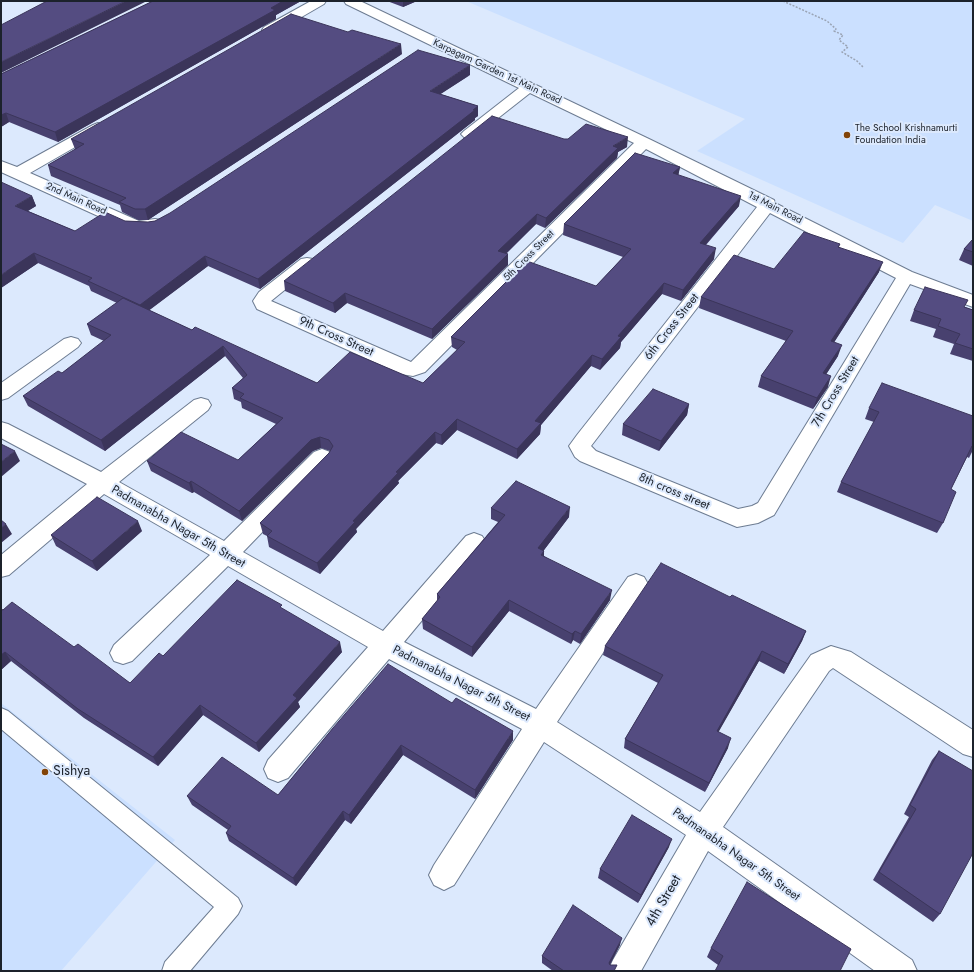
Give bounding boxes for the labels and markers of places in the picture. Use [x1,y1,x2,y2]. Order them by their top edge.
place label: The School Krishnamurti Foundation India [855,123,957,146]
marker: The School Krishnamurti Foundation India [842,130,852,140]
place label: Sishya [53,764,90,780]
marker: Sishya [40,767,50,777]

